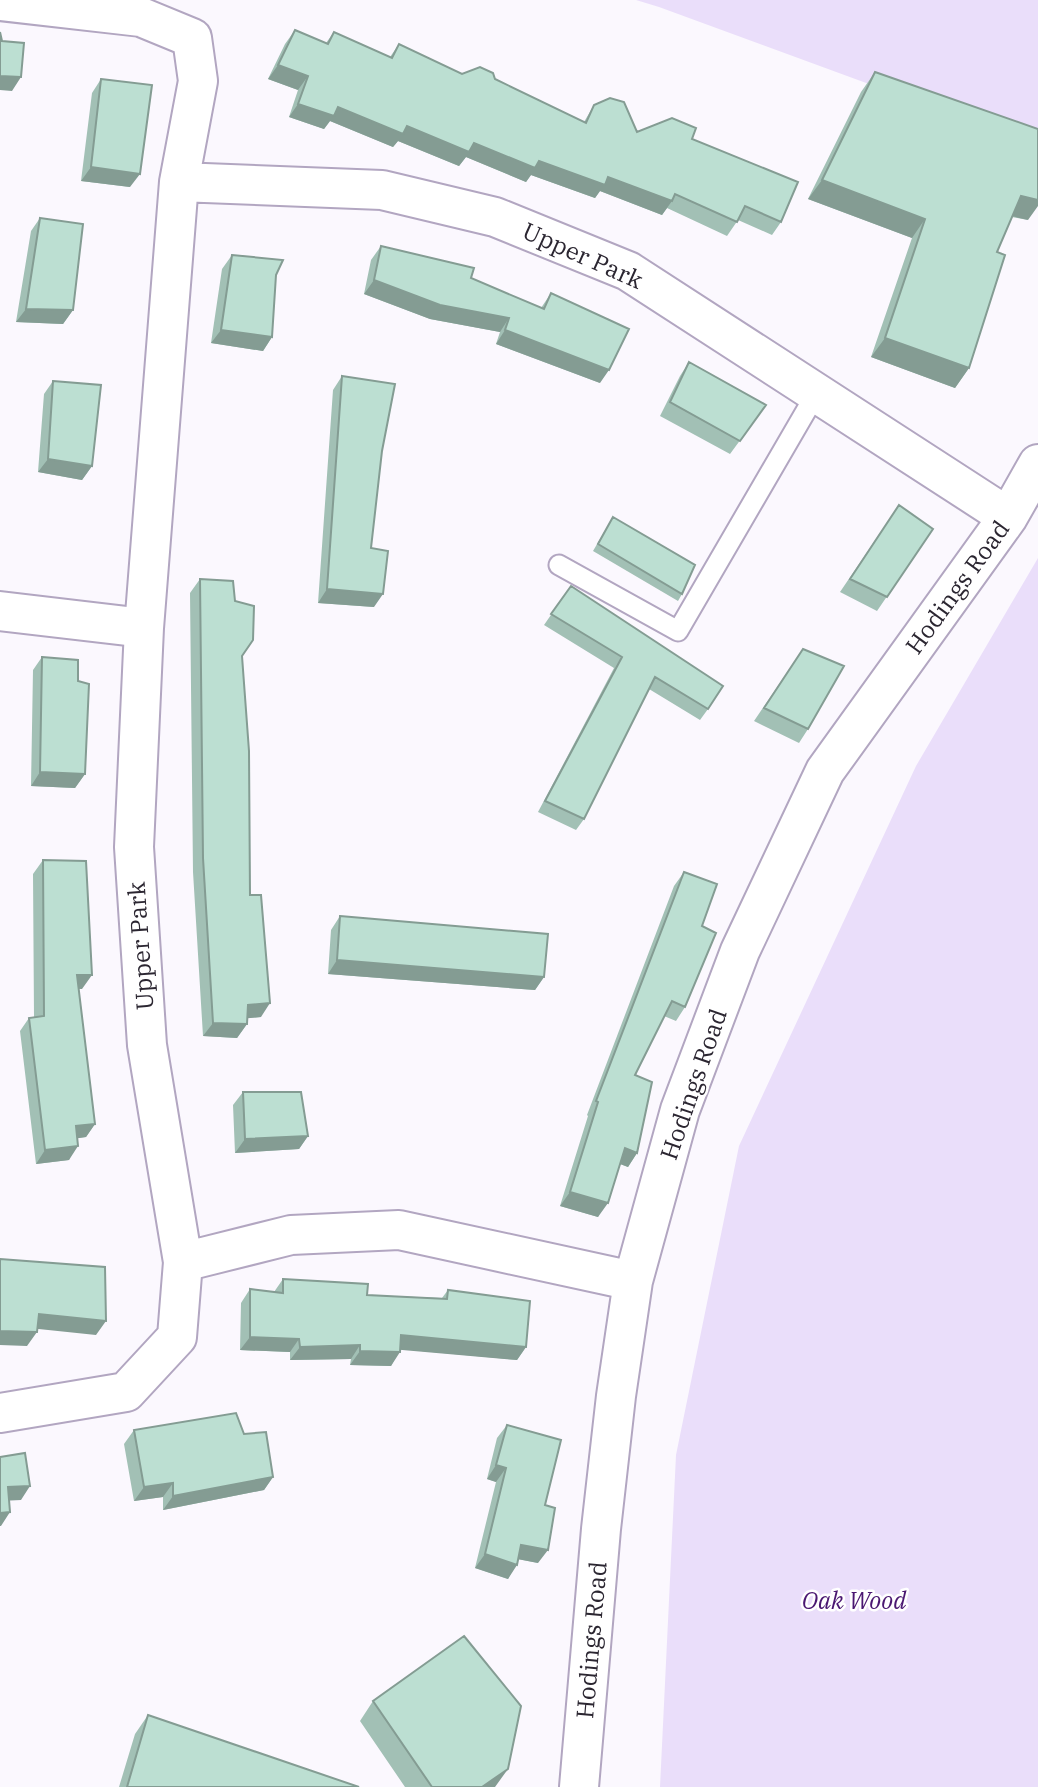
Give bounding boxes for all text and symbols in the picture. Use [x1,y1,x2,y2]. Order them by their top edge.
street label: Upper Park [518,214,648,296]
street label: Hodings Road [898,514,1016,660]
street label: Upper Park [120,881,160,1011]
street label: Hodings Road [652,1004,734,1164]
street label: Hodings Road [568,1560,614,1720]
park label: Oak Wood [802,1584,907,1616]

